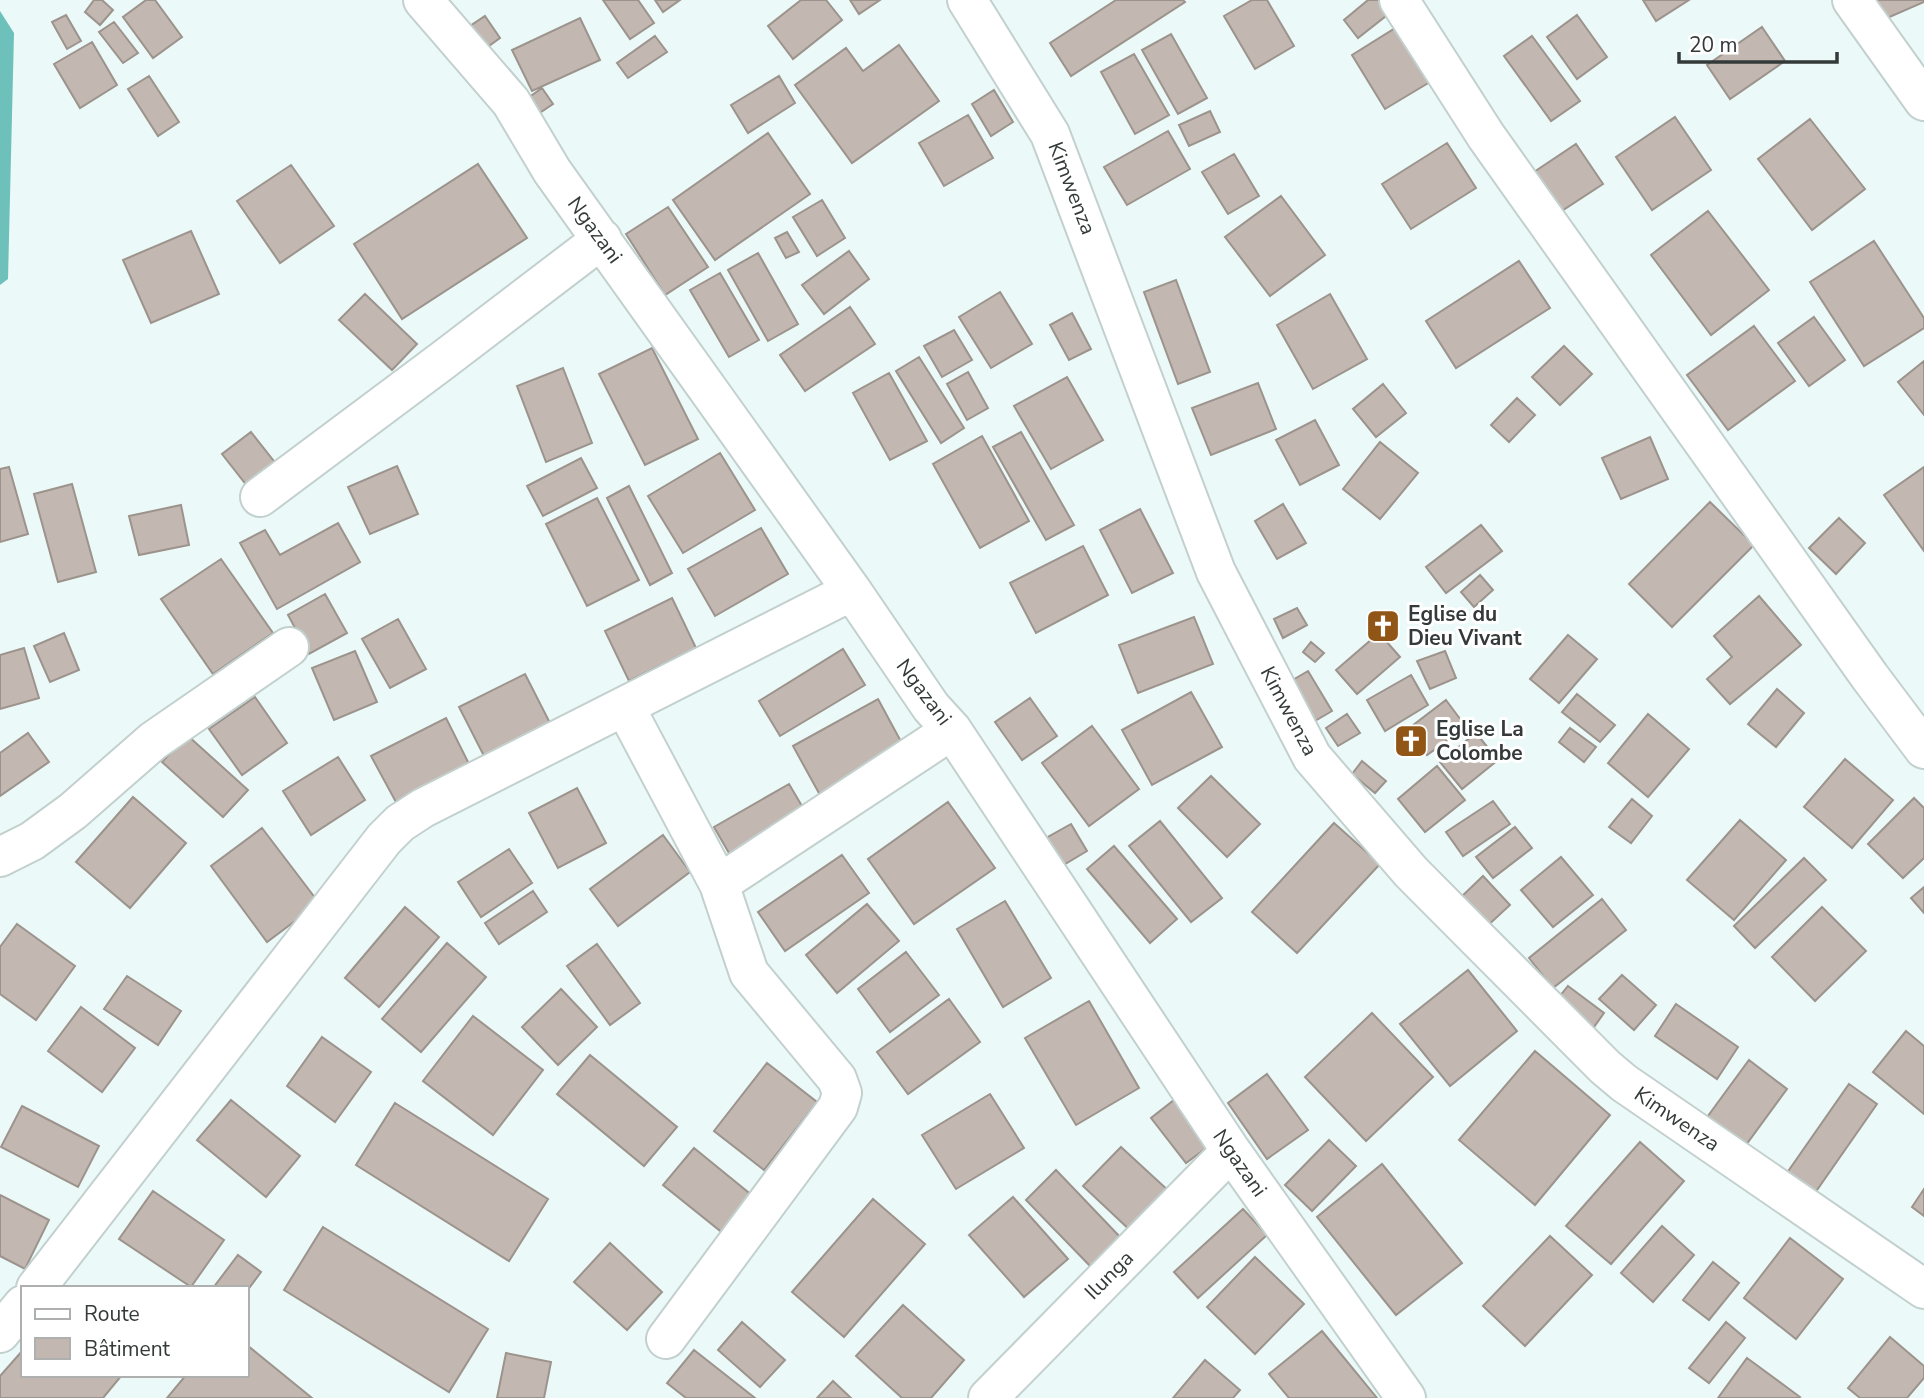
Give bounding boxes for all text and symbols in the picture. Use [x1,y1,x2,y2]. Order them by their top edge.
scale bar [1679,21,1836,65]
text: 20 m [1689,31,1738,59]
street label: Kimwenza [1042,138,1102,238]
street label: Ngazani [561,191,629,269]
place label: Eglise du Dieu Vivant [1408,600,1523,652]
church icon: Eglise du Dieu Vivant [1364,607,1402,645]
street label: Ngazani [890,653,958,731]
street label: Kimwenza [1254,662,1324,760]
place label: Eglise La Colombe [1436,715,1524,767]
church icon: Eglise La Colombe [1392,722,1430,760]
street label: Kimwenza [1629,1080,1725,1158]
street label: Ngazani [1207,1124,1273,1202]
street label: Ilunga [1078,1244,1140,1306]
legend [21,1286,248,1377]
text: Route [84,1300,140,1328]
text: Bâtiment [84,1335,171,1363]

